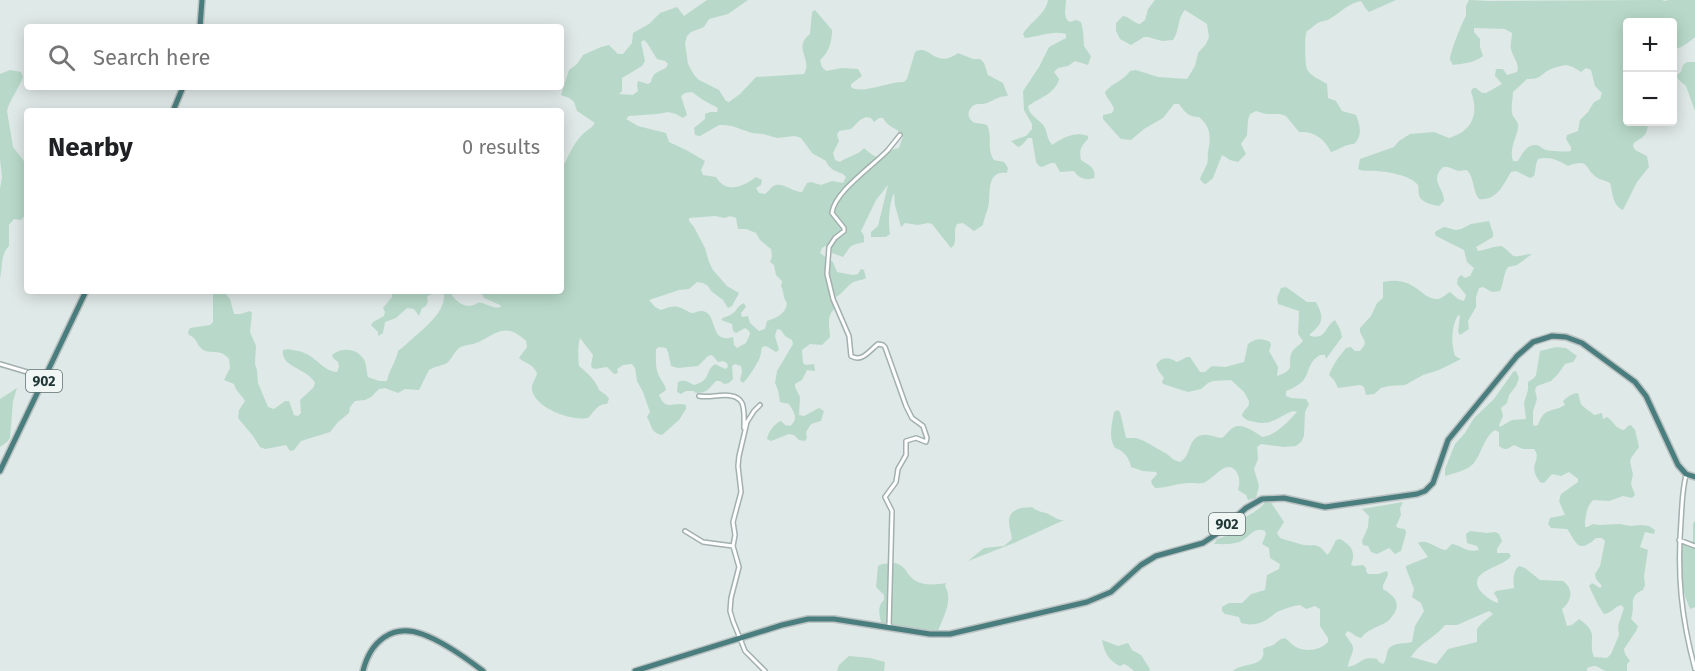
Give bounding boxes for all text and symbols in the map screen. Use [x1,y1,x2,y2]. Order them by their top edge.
map controls [1623,18,1677,126]
button: + [1623,18,1677,72]
search box [24,24,564,90]
icon: search [45,41,78,74]
text: Search here [93,44,211,71]
button: − [1623,72,1677,126]
text: Nearby [48,132,133,163]
text: 0 results [462,135,540,159]
road number: 902 [26,370,62,392]
road number: 902 [1209,513,1245,535]

